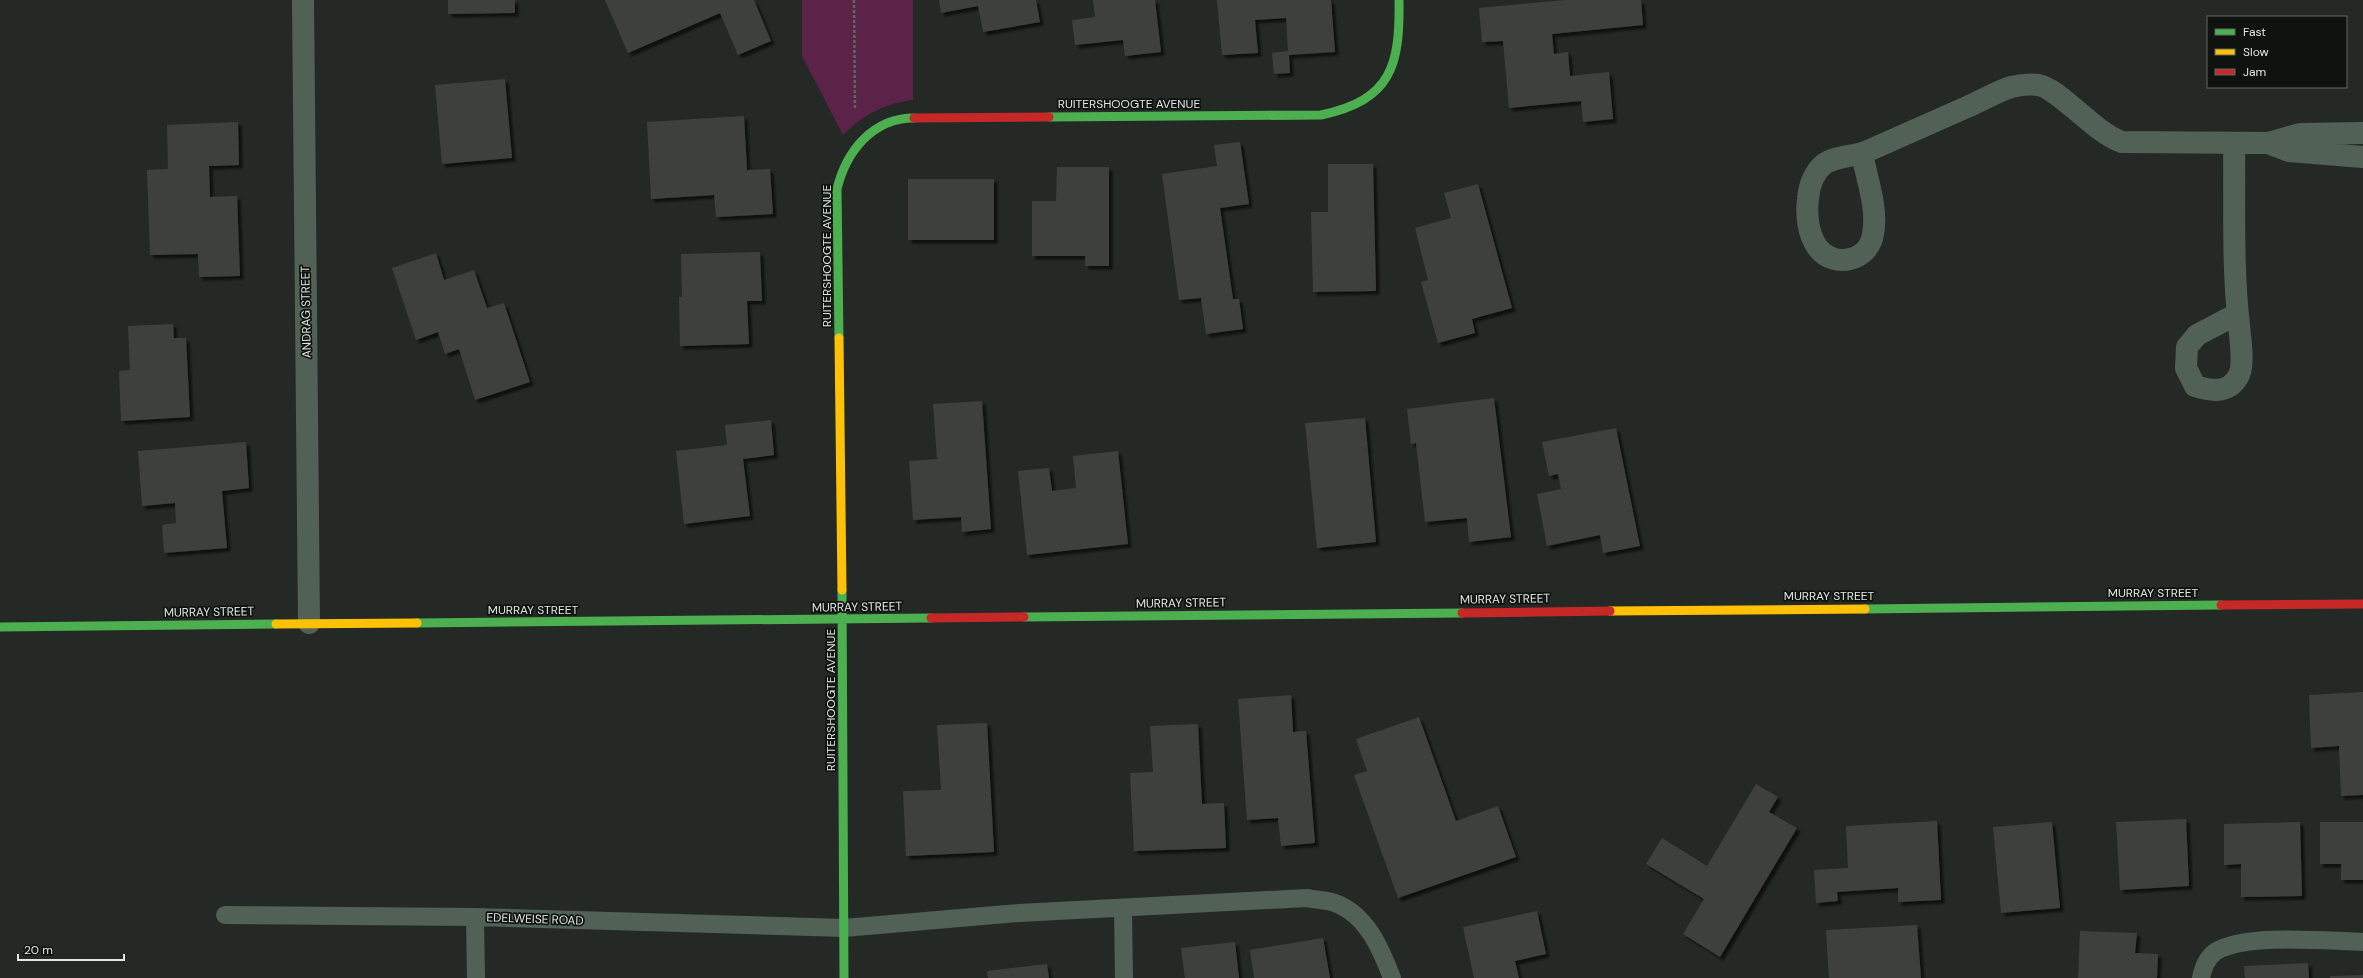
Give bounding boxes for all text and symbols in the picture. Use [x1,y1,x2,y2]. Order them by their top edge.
legend [2207,16,2347,88]
text: Fast [2243,24,2266,40]
text: Slow [2243,44,2269,60]
text: Jam [2243,64,2266,80]
street label: RUITERSHOOGTE AVENUE [1058,96,1200,112]
street label: RUITERSHOOGTE AVENUE [819,185,835,327]
street label: ANDRAG STREET [297,265,315,358]
street label: MURRAY STREET [2108,585,2198,601]
street label: MURRAY STREET [1784,588,1874,604]
street label: MURRAY STREET [1460,590,1551,608]
street label: MURRAY STREET [1136,594,1227,612]
street label: MURRAY STREET [812,598,903,616]
street label: MURRAY STREET [488,602,578,618]
street label: MURRAY STREET [164,603,255,621]
street label: RUITERSHOOGTE AVENUE [823,629,839,771]
street label: EDELWEISE ROAD [486,909,584,929]
scale bar [18,936,124,962]
text: 20 m [24,942,53,958]

